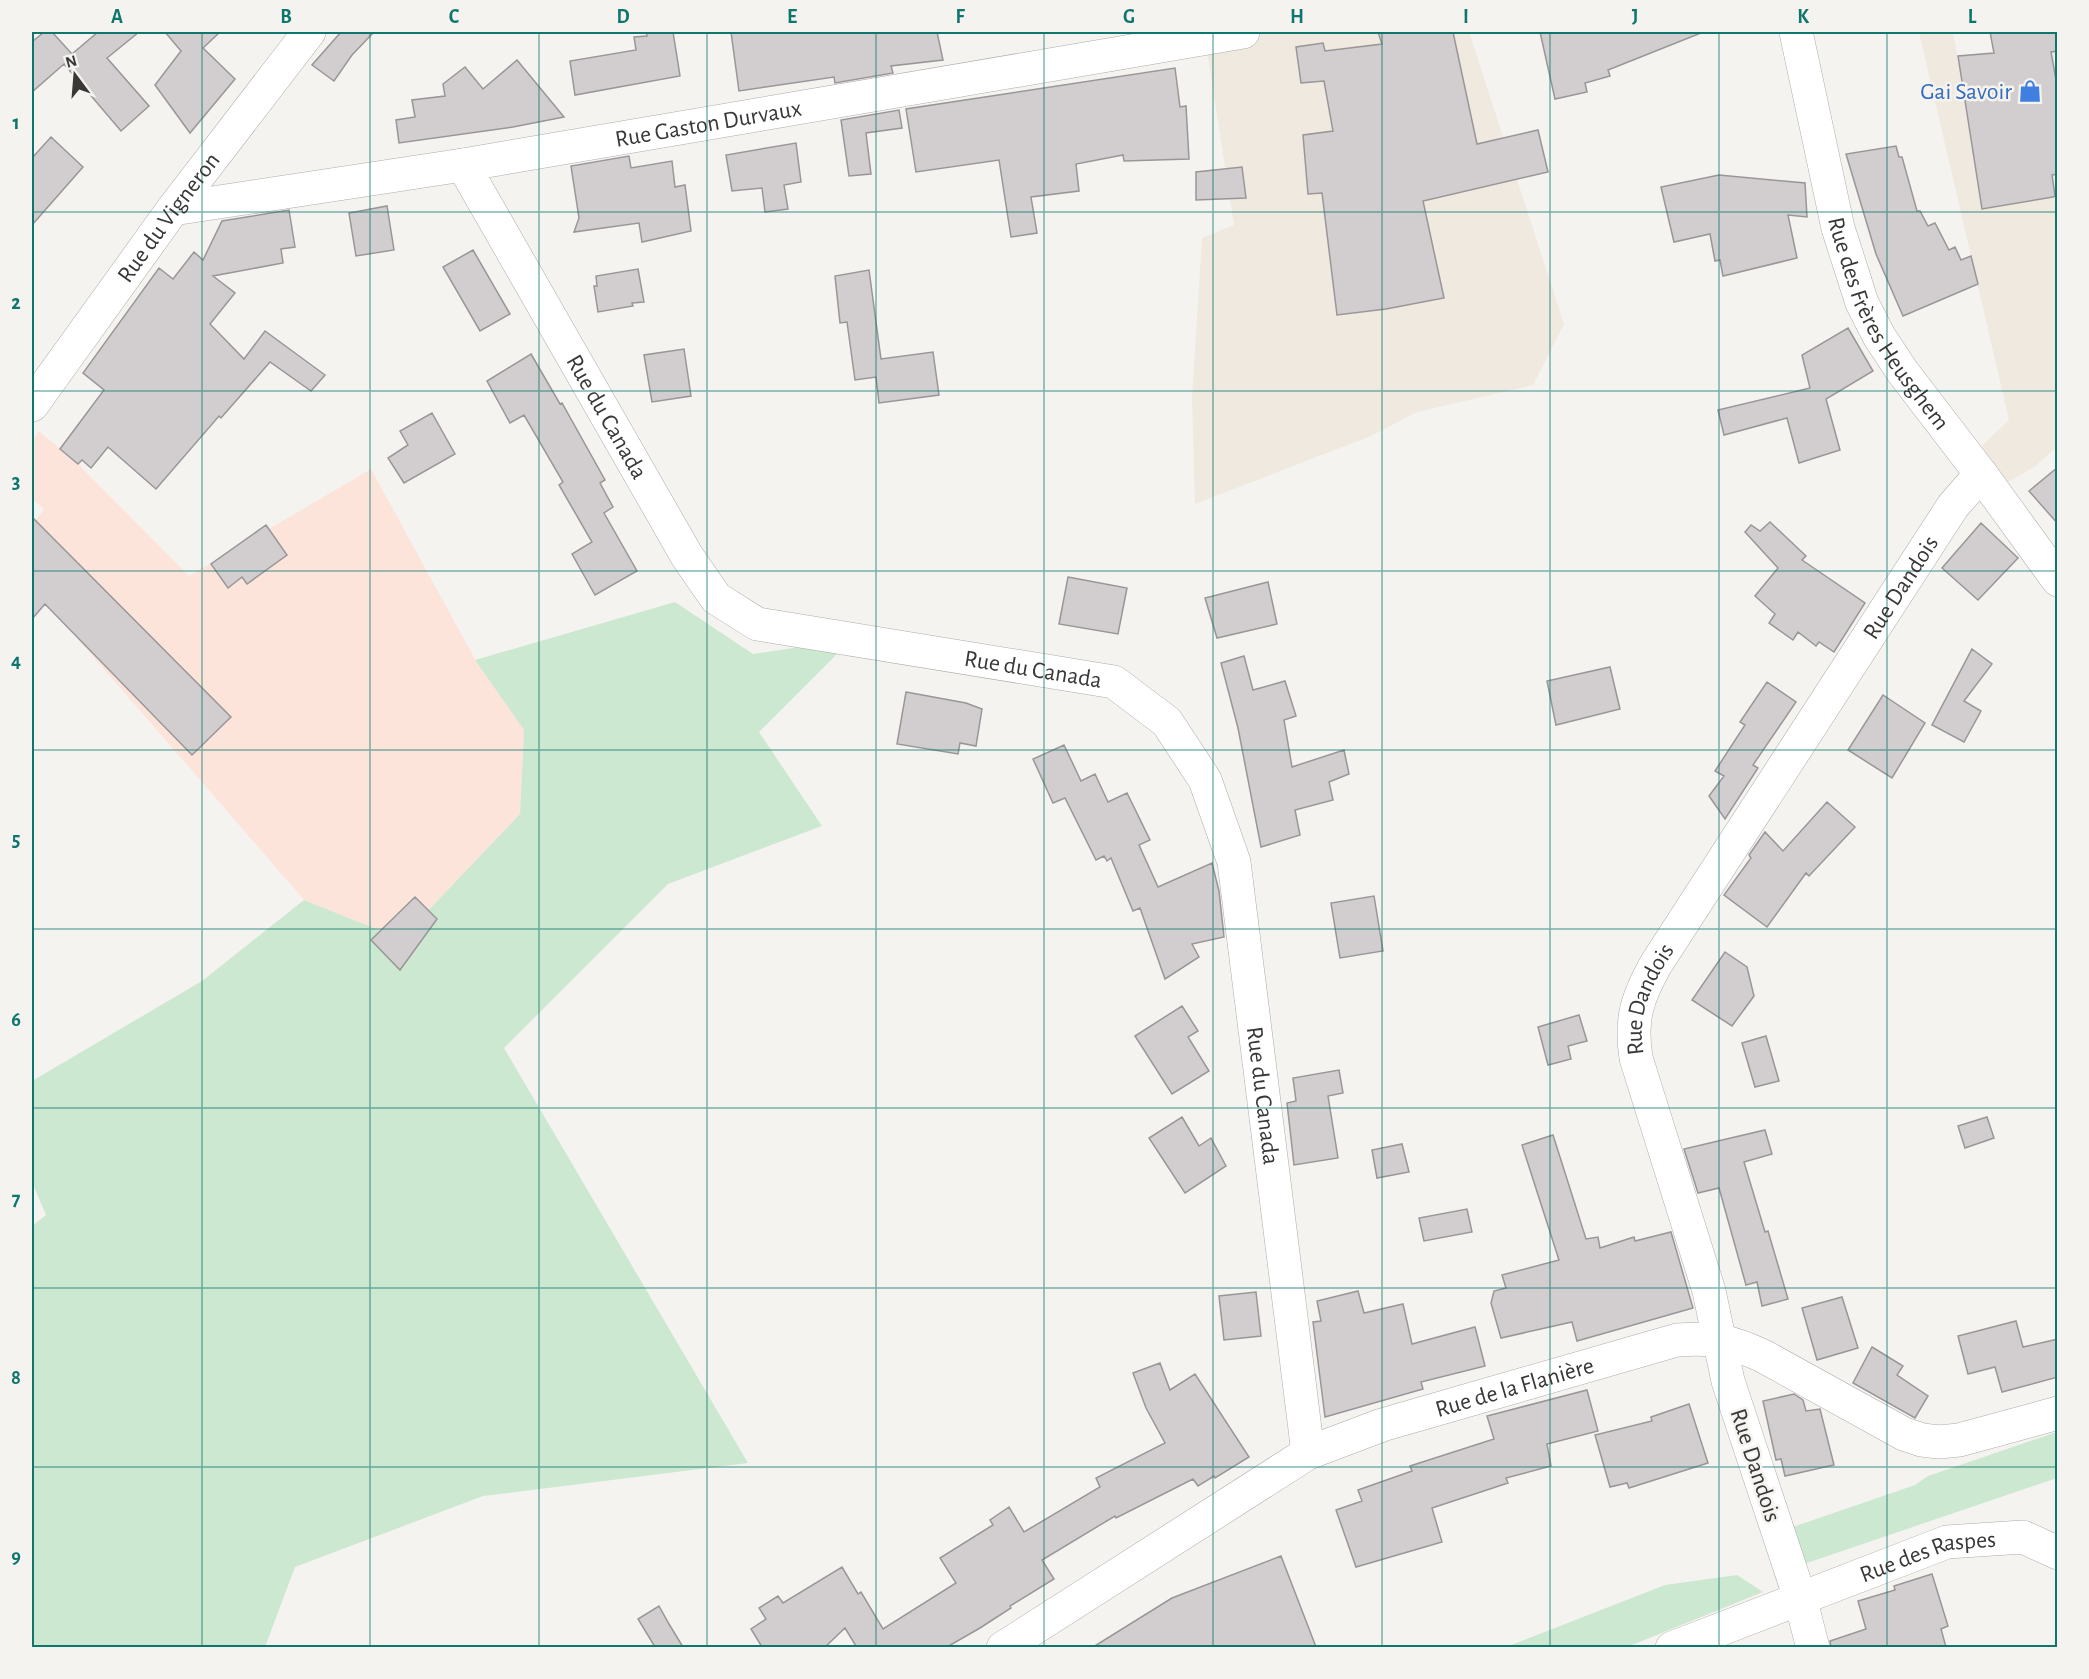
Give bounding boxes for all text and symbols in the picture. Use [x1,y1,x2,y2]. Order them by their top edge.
text: A [111,7,123,27]
text: B [280,7,292,27]
text: C [449,7,460,27]
text: D [616,7,630,27]
text: E [787,7,797,27]
text: F [955,7,965,27]
text: G [1123,7,1135,27]
text: H [1290,7,1304,27]
text: I [1463,7,1469,27]
text: J [1632,7,1638,27]
text: K [1797,7,1809,27]
text: L [1968,7,1977,27]
north arrow [45,45,105,105]
text: N [64,52,79,71]
shop icon: Gai Savoir [2017,78,2043,104]
place label: Gai Savoir [1920,80,2012,104]
street label: Rue Gaston Durvaux [613,96,804,152]
text: 1 [12,113,20,133]
street label: Rue du Vigneron [113,148,225,287]
street label: Rue des Frères Heusghem [1823,215,1954,435]
text: 2 [11,293,21,313]
street label: Rue du Canada [561,351,651,483]
text: 3 [12,472,20,492]
street label: Rue Dandois [1859,532,1943,644]
street label: Rue du Canada [962,647,1104,693]
text: 4 [11,651,21,671]
text: 5 [12,830,20,850]
street label: Rue Dandois [1623,940,1679,1056]
text: 6 [11,1010,21,1030]
street label: Rue du Canada [1242,1025,1283,1166]
text: 7 [12,1189,21,1209]
street label: Rue de la Flanière [1433,1354,1597,1422]
text: 8 [11,1368,21,1388]
street label: Rue Dandois [1725,1406,1785,1525]
street label: Rue des Raspes [1857,1528,1997,1587]
text: 9 [11,1547,21,1567]

